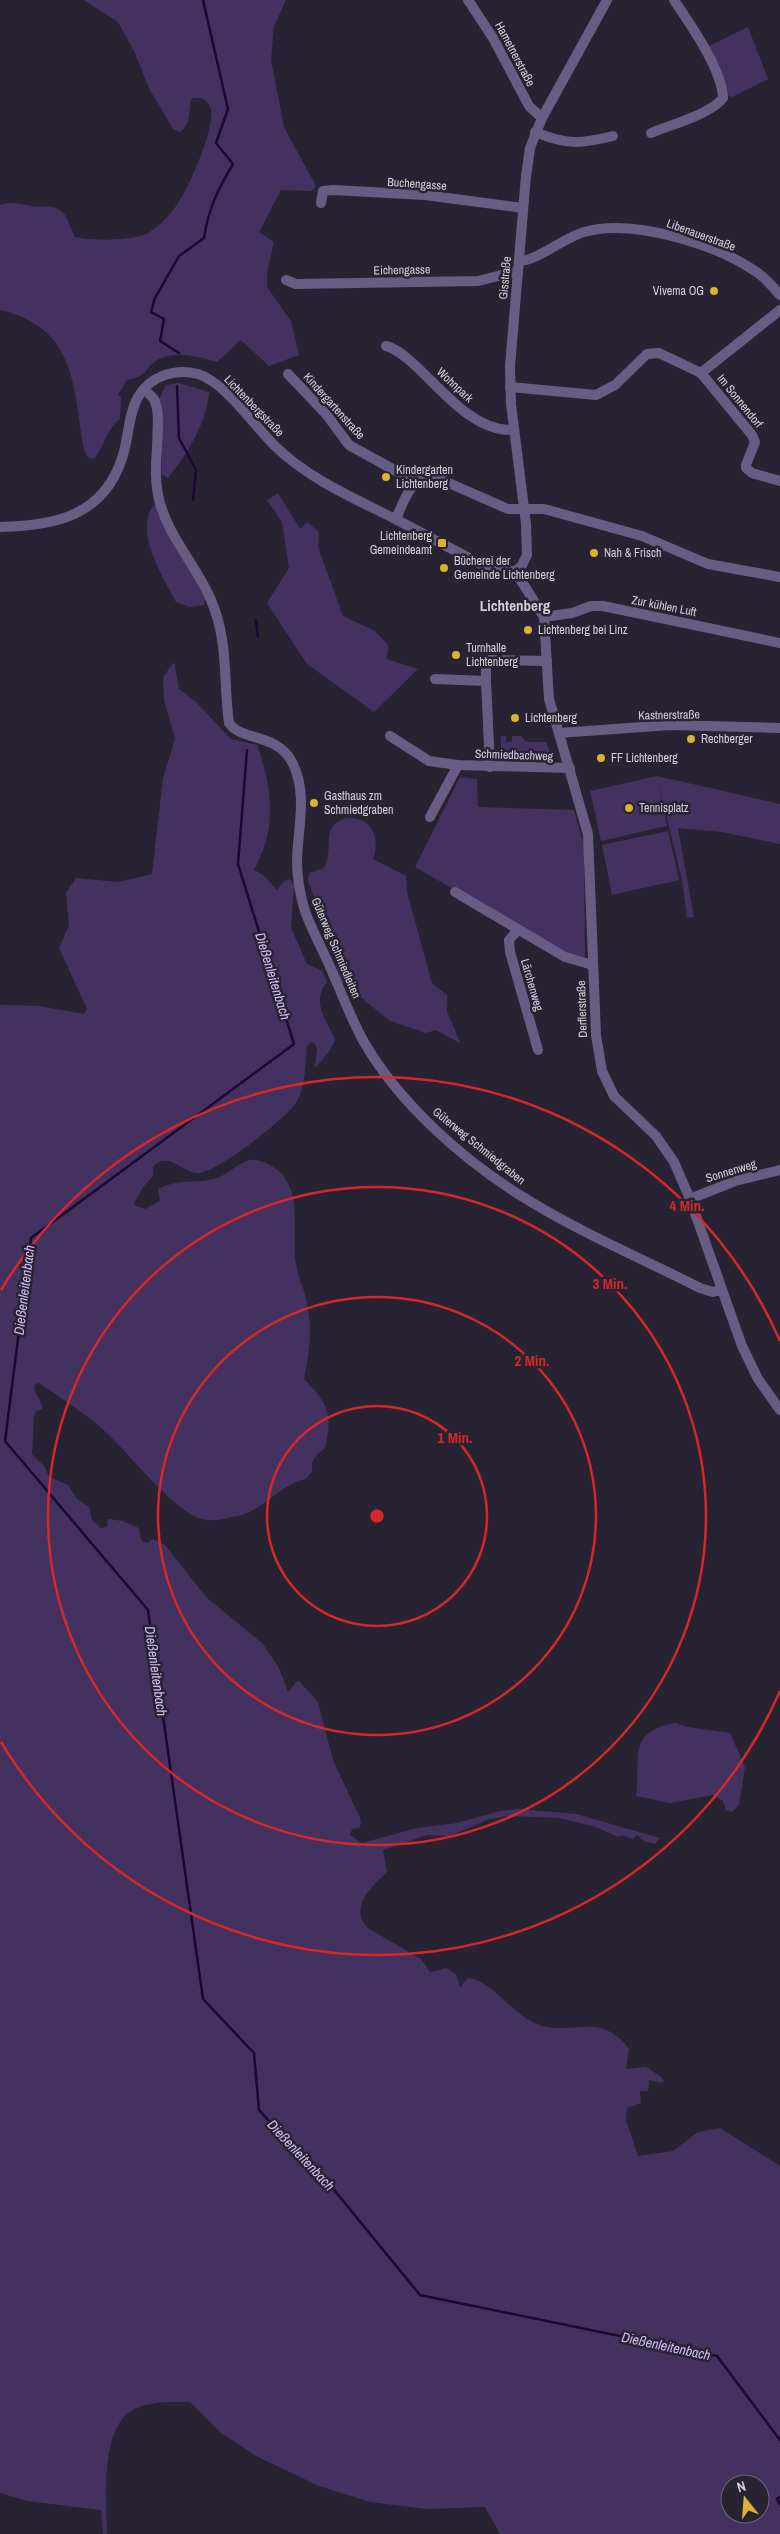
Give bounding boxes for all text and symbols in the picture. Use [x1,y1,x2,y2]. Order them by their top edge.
street label: Hametnerstraße [491,19,539,89]
street label: Buchengasse [387,174,447,194]
street label: Libenauerstraße [664,215,738,255]
street label: Gisstraße [495,256,515,300]
street label: Eichengasse [373,262,431,278]
place label: Vivema OG [653,283,704,299]
marker: Vivema OG [708,285,720,297]
street label: Wohnpark [433,364,477,406]
street label: Kindergartenstraße [300,369,368,443]
street label: Im Sonnendorf [713,371,767,431]
street label: Lichtenbergstraße [221,372,287,440]
place label: Kindergarten Lichtenberg [396,462,453,492]
marker: Kindergarten Lichtenberg [380,471,392,483]
place label: Lichtenberg Gemeindeamt [370,528,433,558]
marker: Lichtenberg Gemeindeamt [436,537,448,549]
place label: Nah & Frisch [604,545,661,561]
marker: Nah & Frisch [588,547,600,559]
place label: Bücherei der Gemeinde Lichtenberg [454,553,555,583]
marker: Bücherei der Gemeinde Lichtenberg [438,562,450,574]
street label: Zur kühlen Luft [630,592,698,620]
district label: Lichtenberg [480,595,551,616]
place label: Lichtenberg bei Linz [538,622,628,638]
marker: Lichtenberg bei Linz [522,624,534,636]
place label: Turnhalle Lichtenberg [466,640,519,670]
marker: Turnhalle Lichtenberg [450,649,462,661]
street label: Kastnerstraße [638,706,700,724]
place label: Lichtenberg [525,710,578,726]
marker: Lichtenberg [509,712,521,724]
place label: Rechberger [701,731,753,747]
marker: Rechberger [685,733,697,745]
street label: Schmiedbachweg [475,746,554,764]
place label: FF Lichtenberg [611,750,678,766]
marker: FF Lichtenberg [595,752,607,764]
place label: Gasthaus zm Schmiedgraben [324,788,393,818]
marker: Gasthaus zm Schmiedgraben [308,797,320,809]
place label: Tennisplatz [639,800,689,816]
marker: Tennisplatz [623,802,635,814]
street label: Güterweg Schmiedleiten [307,895,365,1001]
water label: Dießenleitenbach [251,930,295,1022]
street label: Lärchenweg [517,957,547,1013]
street label: Derflerstraße [573,980,591,1038]
street label: Güterweg Schmiedgraben [429,1104,529,1188]
street label: Sonnenweg [704,1156,759,1186]
text: 4 Min. [670,1195,704,1216]
water label: Dießenleitenbach [10,1244,38,1336]
text: 3 Min. [593,1273,627,1294]
text: 2 Min. [515,1350,549,1371]
text: 1 Min. [438,1427,472,1448]
centre of rings [368,1507,386,1525]
water label: Dießenleitenbach [141,1625,171,1717]
water label: Dießenleitenbach [264,2116,338,2194]
water label: Dießenleitenbach [620,2328,712,2364]
north arrow [720,2474,770,2524]
text: N [735,2477,748,2496]

